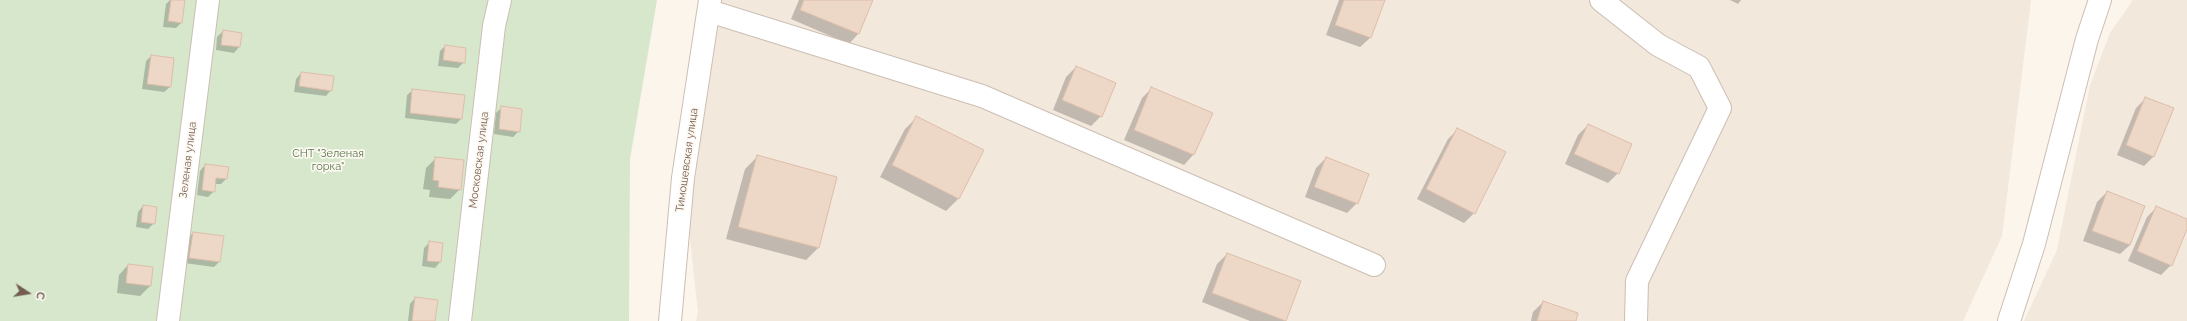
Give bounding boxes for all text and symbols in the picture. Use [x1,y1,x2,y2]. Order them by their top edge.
street label: Тимошевская улица [673,107,701,213]
street label: Московская улица [467,111,491,209]
street label: Зеленая улица [177,121,199,199]
park label: СНТ "Зеленая горка" [292,147,364,173]
north arrow [8,273,48,313]
text: С [33,291,47,301]

